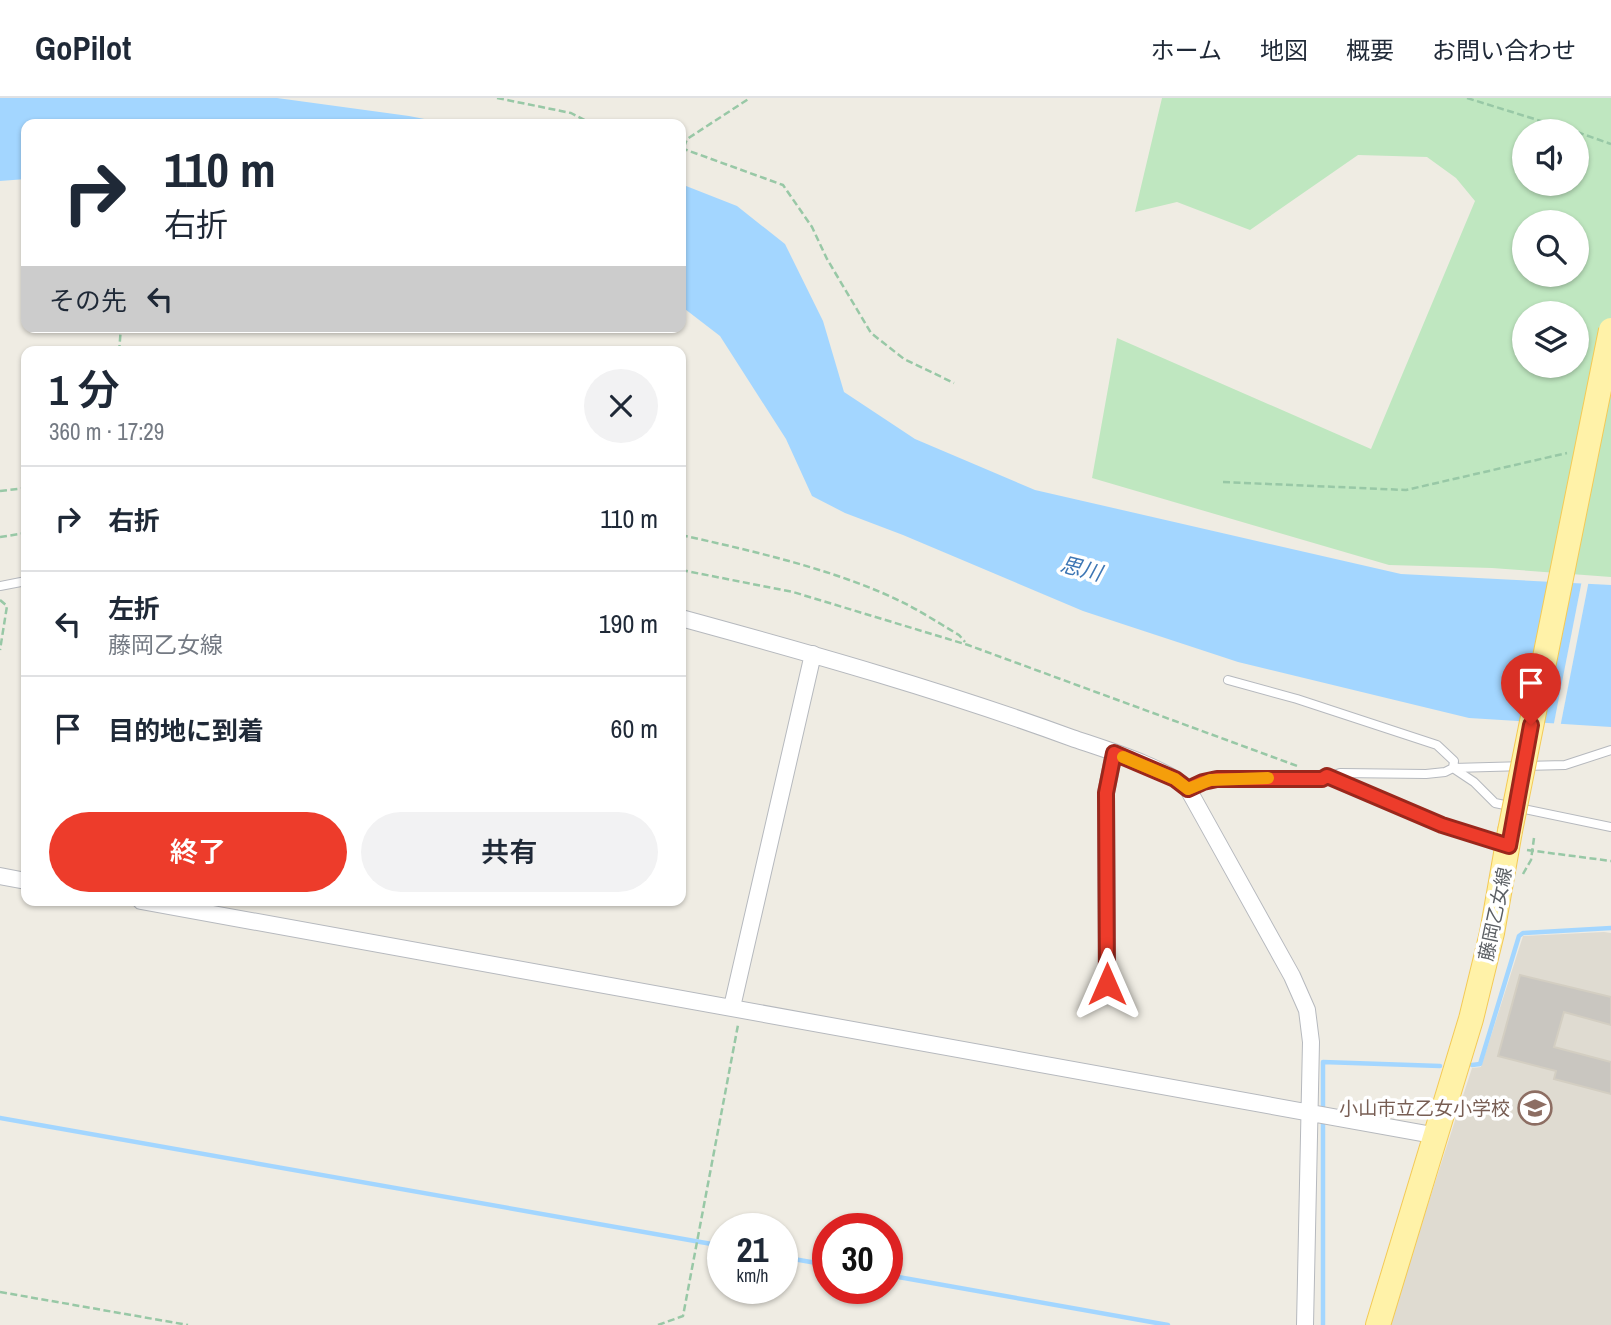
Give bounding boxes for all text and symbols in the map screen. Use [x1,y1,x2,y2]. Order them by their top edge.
text: GoPilot [35,26,131,70]
text: ホーム [1151,34,1222,66]
text: 地図 [1260,34,1308,66]
text: 概要 [1346,34,1394,66]
text: お問い合わせ [1432,34,1576,66]
map controls [1512,119,1589,378]
button: sound [1512,119,1589,196]
text: 110 m [164,136,276,202]
icon: right [49,147,140,238]
text: 右折 [164,203,228,246]
button: search [1512,210,1589,287]
icon: left [141,280,179,318]
text: その先 [49,283,127,318]
button: layers [1512,301,1589,378]
text: 1 分 [49,362,120,418]
button: close [584,369,658,443]
text: 360 m · 17:29 [49,416,164,447]
icon: right [49,500,87,538]
text: 110 m [600,501,658,536]
text: 右折 [108,503,160,538]
water label: 思川 [1057,549,1107,588]
text: 左折 [108,591,160,626]
icon: left [49,605,87,643]
text: 190 m [599,606,658,641]
text: 藤岡乙女線 [108,629,223,660]
pin [1501,653,1561,725]
icon: arrive [1512,664,1550,702]
icon: arrive [49,710,87,748]
text: 60 m [611,711,658,746]
text: 目的地に到着 [108,713,264,748]
button: 終了 [49,812,347,892]
button: 共有 [361,812,658,892]
street label: 藤岡乙女線 [1472,865,1518,963]
position arrow [1070,947,1144,1021]
school or university icon: 小山市立乙女小学校 [1516,1089,1554,1127]
place label: 小山市立乙女小学校 [1339,1095,1510,1121]
speed limit sign: 30 [812,1213,903,1304]
text: 21 [737,1226,768,1273]
text: km/h [737,1263,769,1288]

